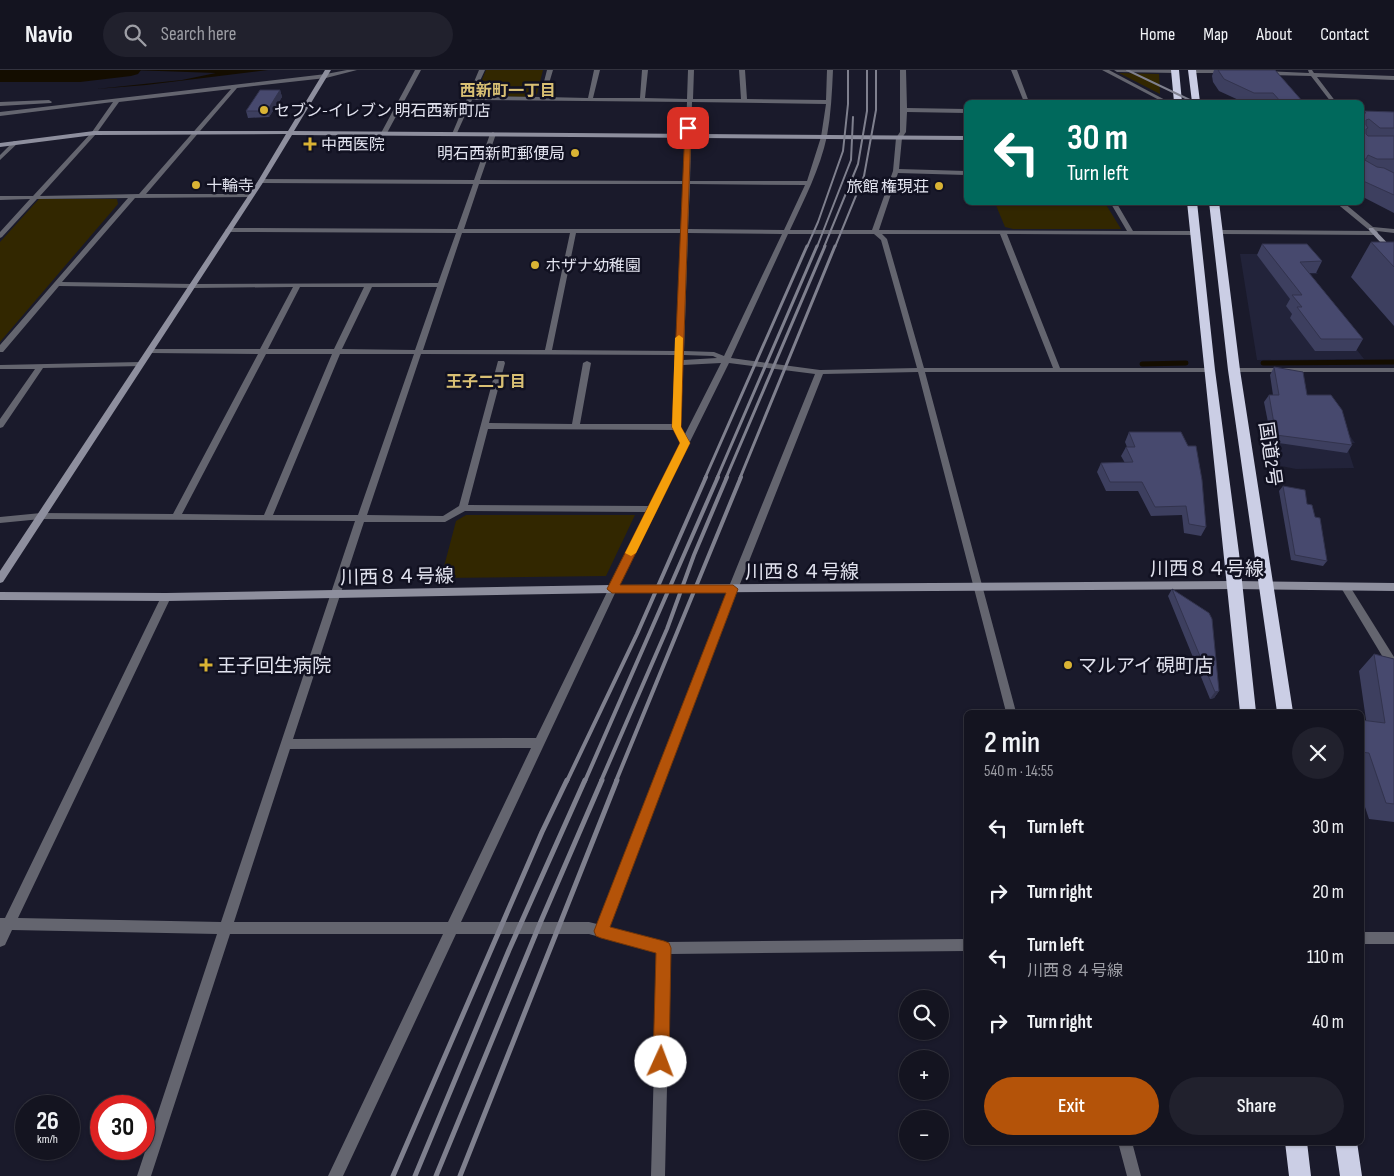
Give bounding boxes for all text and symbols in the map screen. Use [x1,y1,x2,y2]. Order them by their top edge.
search box [103,12,453,57]
text: Navio [25,20,73,49]
icon: search [121,21,149,49]
text: Search here [161,23,236,46]
text: Home [1140,24,1175,45]
text: Map [1203,24,1228,45]
text: About [1256,24,1292,45]
text: Contact [1320,24,1369,45]
district label: 西新町一丁目 [460,82,556,101]
place label: セブン-イレブン 明石西新町店 [274,102,490,121]
marker: セブン-イレブン 明石西新町店 [258,104,270,116]
pin [667,107,709,149]
icon: arrive [674,114,702,142]
text: 30 m [1067,117,1128,160]
icon: left [984,120,1049,185]
place label: 中西医院 [321,136,385,155]
marker: 中西医院 [303,137,317,151]
place label: 明石西新町郵便局 [437,145,565,164]
marker: 明石西新町郵便局 [569,147,581,159]
text: Turn left [1067,160,1129,187]
place label: 十輪寺 [206,177,254,196]
place label: 旅館 権現荘 [846,178,929,197]
marker: 十輪寺 [190,179,202,191]
marker: 旅館 権現荘 [933,180,945,192]
place label: ホザナ幼稚園 [545,257,641,276]
marker: ホザナ幼稚園 [529,259,541,271]
district label: 王子二丁目 [446,373,526,392]
street label: 国道2号 [1254,421,1285,488]
street label: 川西８４号線 [1150,558,1264,581]
street label: 川西８４号線 [745,561,859,584]
street label: 川西８４号線 [340,565,454,590]
place label: 王子回生病院 [217,655,331,678]
place label: マルアイ 硯町店 [1078,655,1213,678]
marker: 王子回生病院 [199,658,213,672]
marker: マルアイ 硯町店 [1062,659,1074,671]
text: 2 min [984,725,1040,761]
button: close [1292,727,1344,779]
text: 540 m · 14:55 [984,762,1054,781]
icon: left [984,814,1012,842]
text: Turn left [1027,816,1084,839]
text: 30 m [1312,816,1344,839]
icon: right [984,879,1012,907]
text: Turn right [1027,881,1092,904]
text: 20 m [1312,881,1344,904]
text: Turn left [1027,934,1084,957]
icon: left [984,944,1012,972]
text: 110 m [1307,946,1344,969]
text: 川西８４号線 [1027,962,1123,981]
map controls [899,990,949,1160]
button: search [899,990,949,1040]
icon: right [984,1009,1012,1037]
text: Turn right [1027,1011,1092,1034]
text: 40 m [1312,1011,1344,1034]
position arrow [634,1035,686,1087]
button: + [899,1050,949,1100]
button: Exit [984,1077,1159,1135]
button: Share [1169,1077,1344,1135]
speed limit sign: 30 [90,1095,155,1160]
text: 26 [36,1106,59,1137]
button: − [899,1110,949,1160]
text: km/h [37,1132,58,1147]

